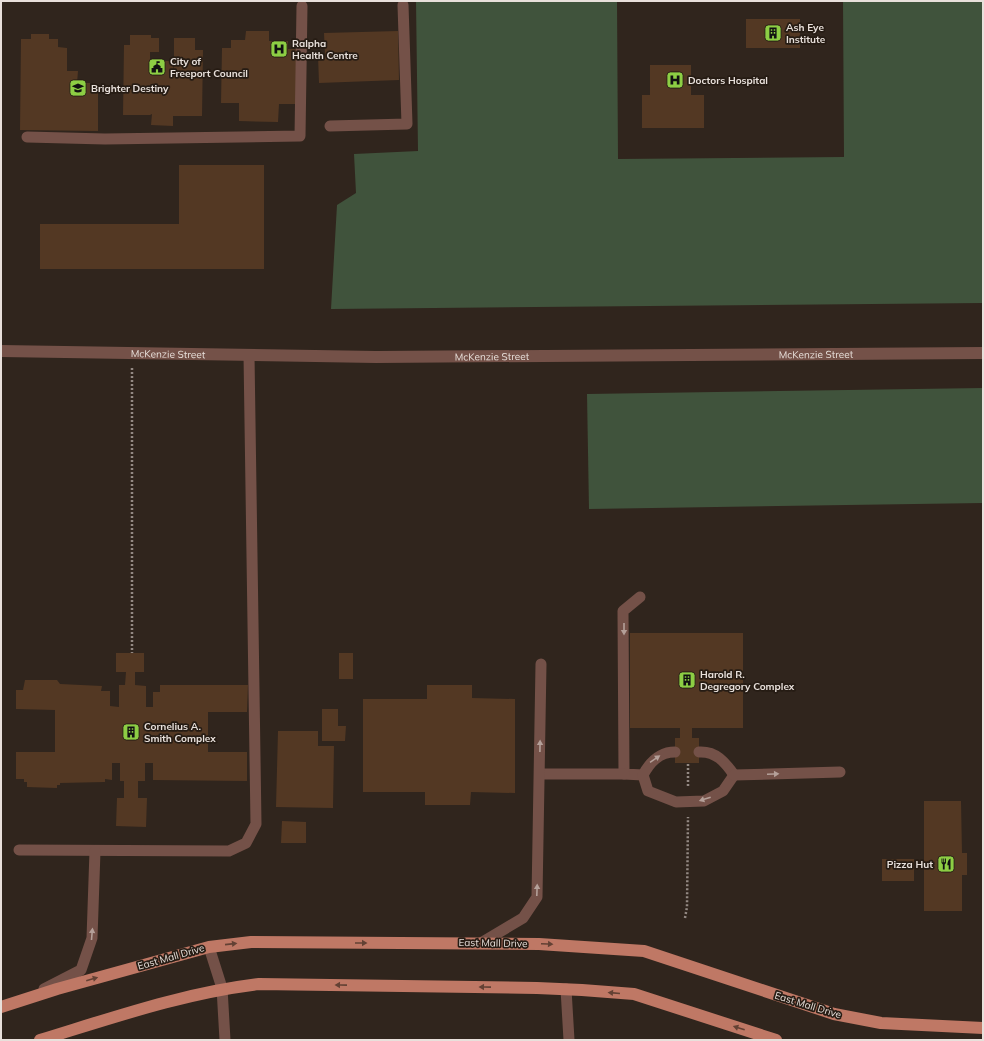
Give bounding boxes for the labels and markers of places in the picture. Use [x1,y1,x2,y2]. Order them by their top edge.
place label: Ash Eye Institute [786,21,826,46]
building icon: Ash Eye Institute [763,23,783,43]
place label: Ralpha Health Centre [292,37,358,62]
hospital icon: Ralpha Health Centre [269,39,289,59]
place label: City of Freeport Council [170,55,248,80]
public building icon: City of Freeport Council [147,57,167,77]
hospital icon: Doctors Hospital [665,70,685,90]
place label: Doctors Hospital [688,74,768,87]
school or university icon: Brighter Destiny [68,78,88,98]
place label: Brighter Destiny [91,82,169,95]
place label: Harold R. Degregory Complex [700,668,795,693]
building icon: Harold R. Degregory Complex [677,670,697,690]
place label: Cornelius A. Smith Complex [144,720,216,745]
building icon: Cornelius A. Smith Complex [121,722,141,742]
restaurant icon: Pizza Hut [936,854,956,874]
place label: Pizza Hut [887,858,933,871]

